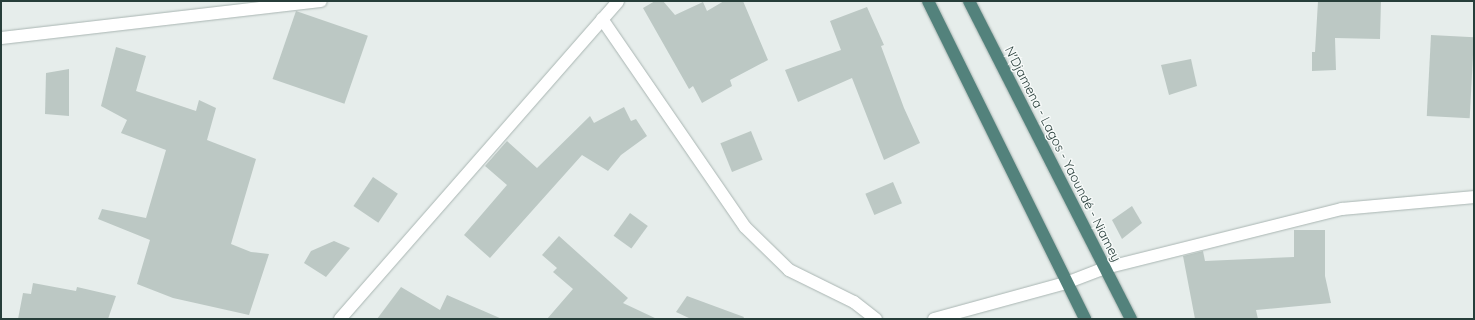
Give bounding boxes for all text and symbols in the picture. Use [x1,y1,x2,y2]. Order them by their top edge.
street label: N'Djamena - Lagos - Yaoundé - Niamey [1002,44,1124,264]

